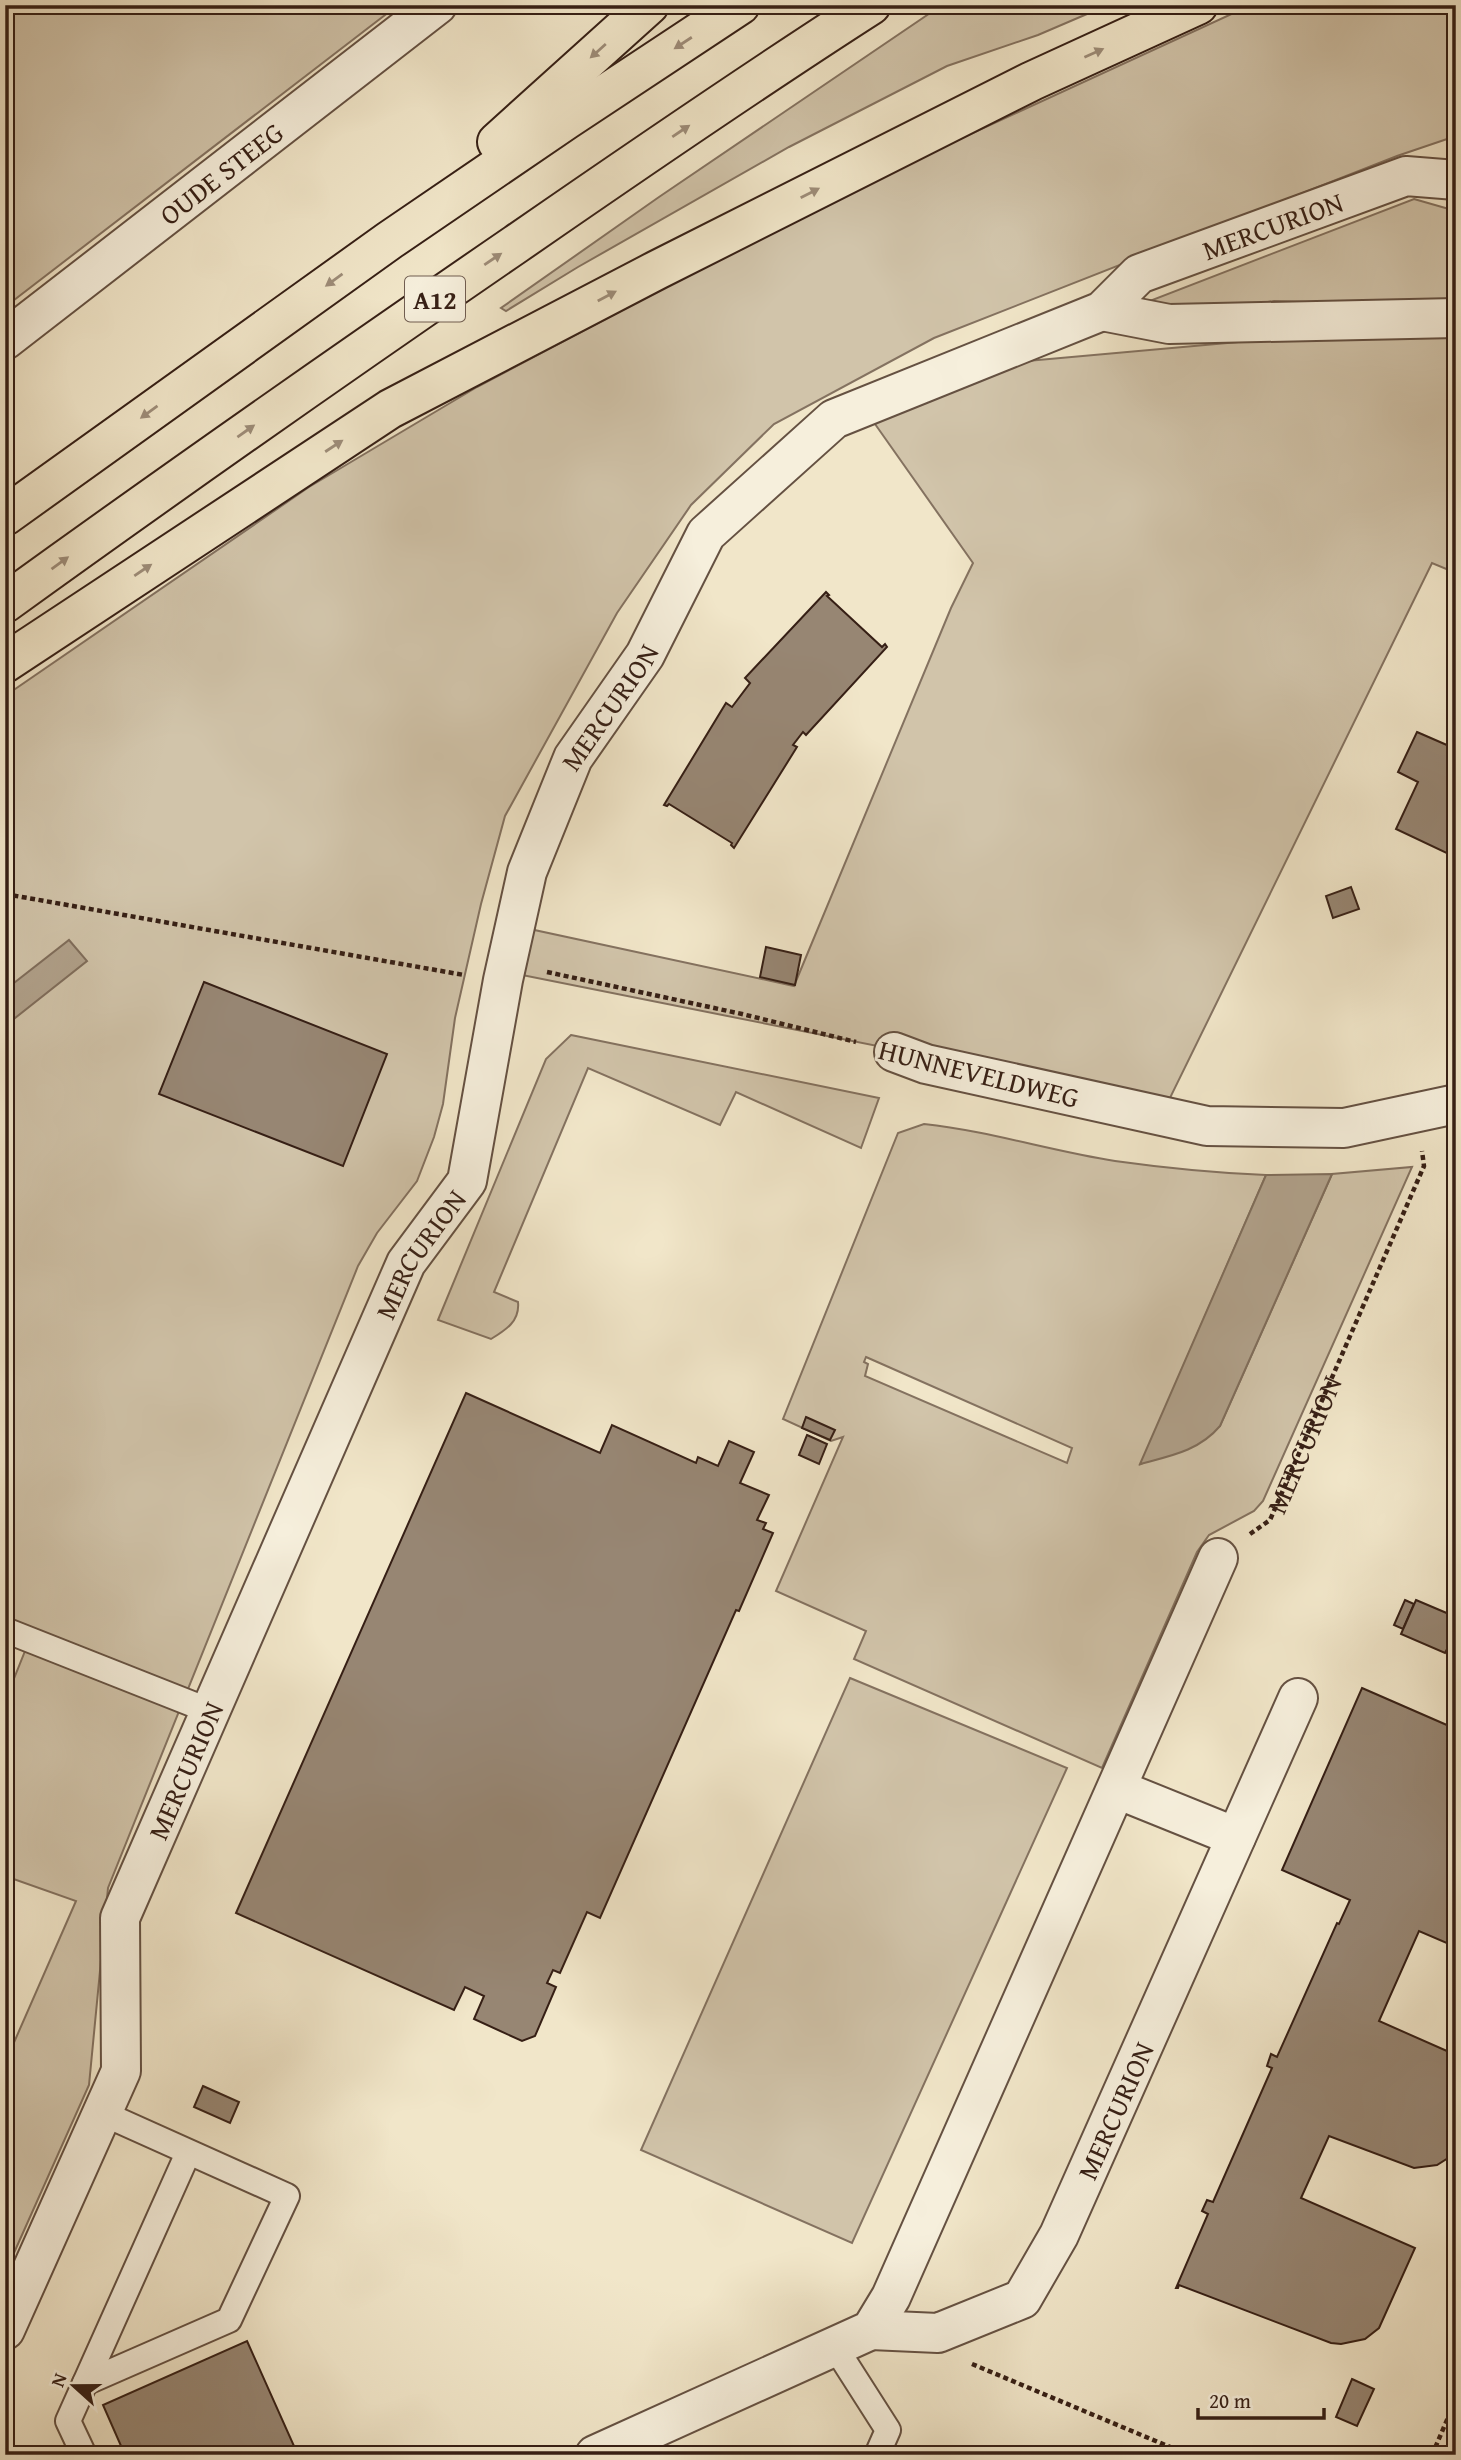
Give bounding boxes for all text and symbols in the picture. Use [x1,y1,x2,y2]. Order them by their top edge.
one-way arrow [674,36,693,49]
one-way arrow [589,43,607,59]
one-way arrow [1084,47,1105,58]
street label: OUDE STEEG [150,111,291,234]
one-way arrow [671,125,691,138]
street label: MERCURION [1196,180,1348,270]
one-way arrow [800,187,820,198]
one-way arrow [483,253,503,266]
one-way arrow [325,272,343,286]
road number: A12 [405,276,465,322]
one-way arrow [597,290,617,302]
one-way arrow [140,405,158,419]
one-way arrow [237,424,255,438]
one-way arrow [324,439,343,452]
one-way arrow [51,556,70,570]
one-way arrow [134,563,152,577]
street label: MERCURION [550,637,668,779]
street label: HUNNEVELDWEG [875,1028,1083,1118]
street label: MERCURION [364,1180,475,1325]
street label: MERCURION [1255,1369,1351,1520]
street label: MERCURION [136,1695,233,1846]
street label: MERCURION [1066,2035,1163,2186]
north arrow [38,2352,108,2422]
text: N [43,2369,74,2391]
scale bar [1198,2376,1324,2420]
text: 20 m [1209,2385,1251,2416]

